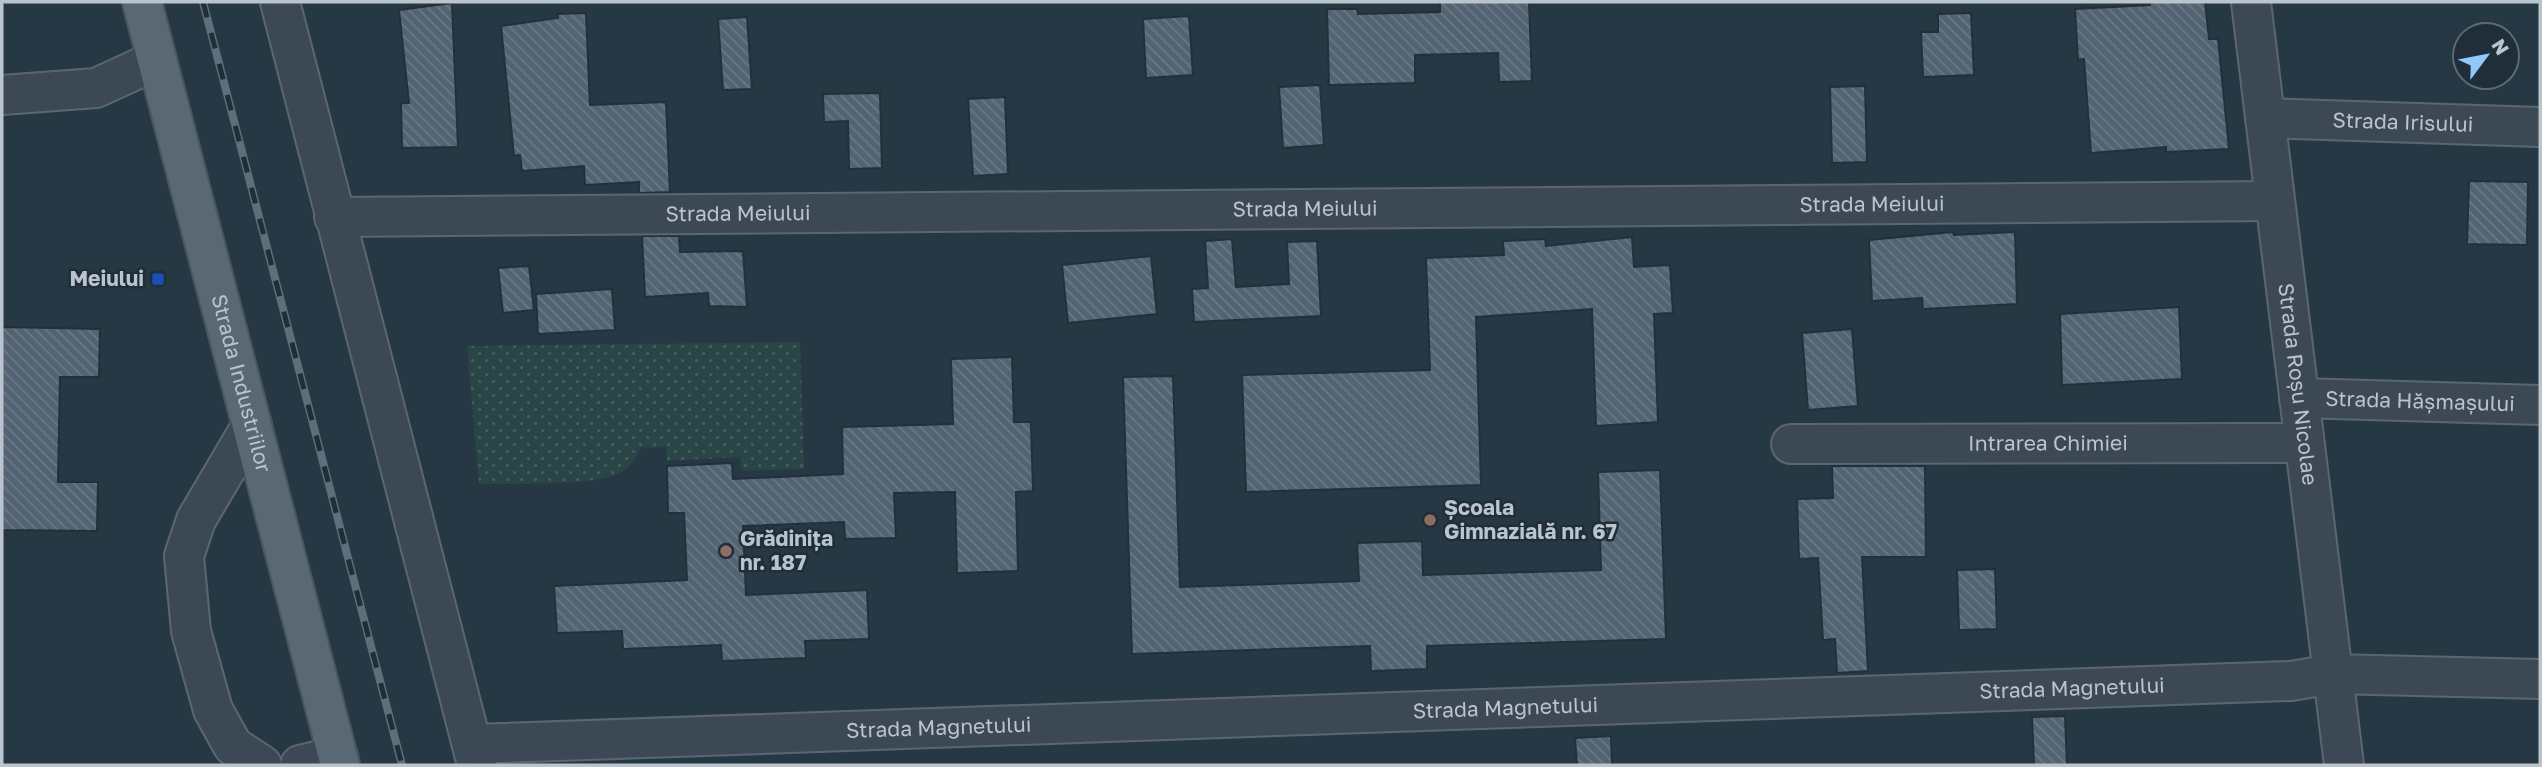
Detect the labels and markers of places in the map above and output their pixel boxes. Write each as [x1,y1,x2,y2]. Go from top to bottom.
place label: Meiului [69,265,144,291]
marker: Meiului [150,271,166,287]
place label: Școala Gimnazială nr. 67 [1444,494,1617,544]
marker: Școala Gimnazială nr. 67 [1422,512,1438,528]
place label: Grădinița nr. 187 [740,525,833,575]
marker: Grădinița nr. 187 [718,543,734,559]

